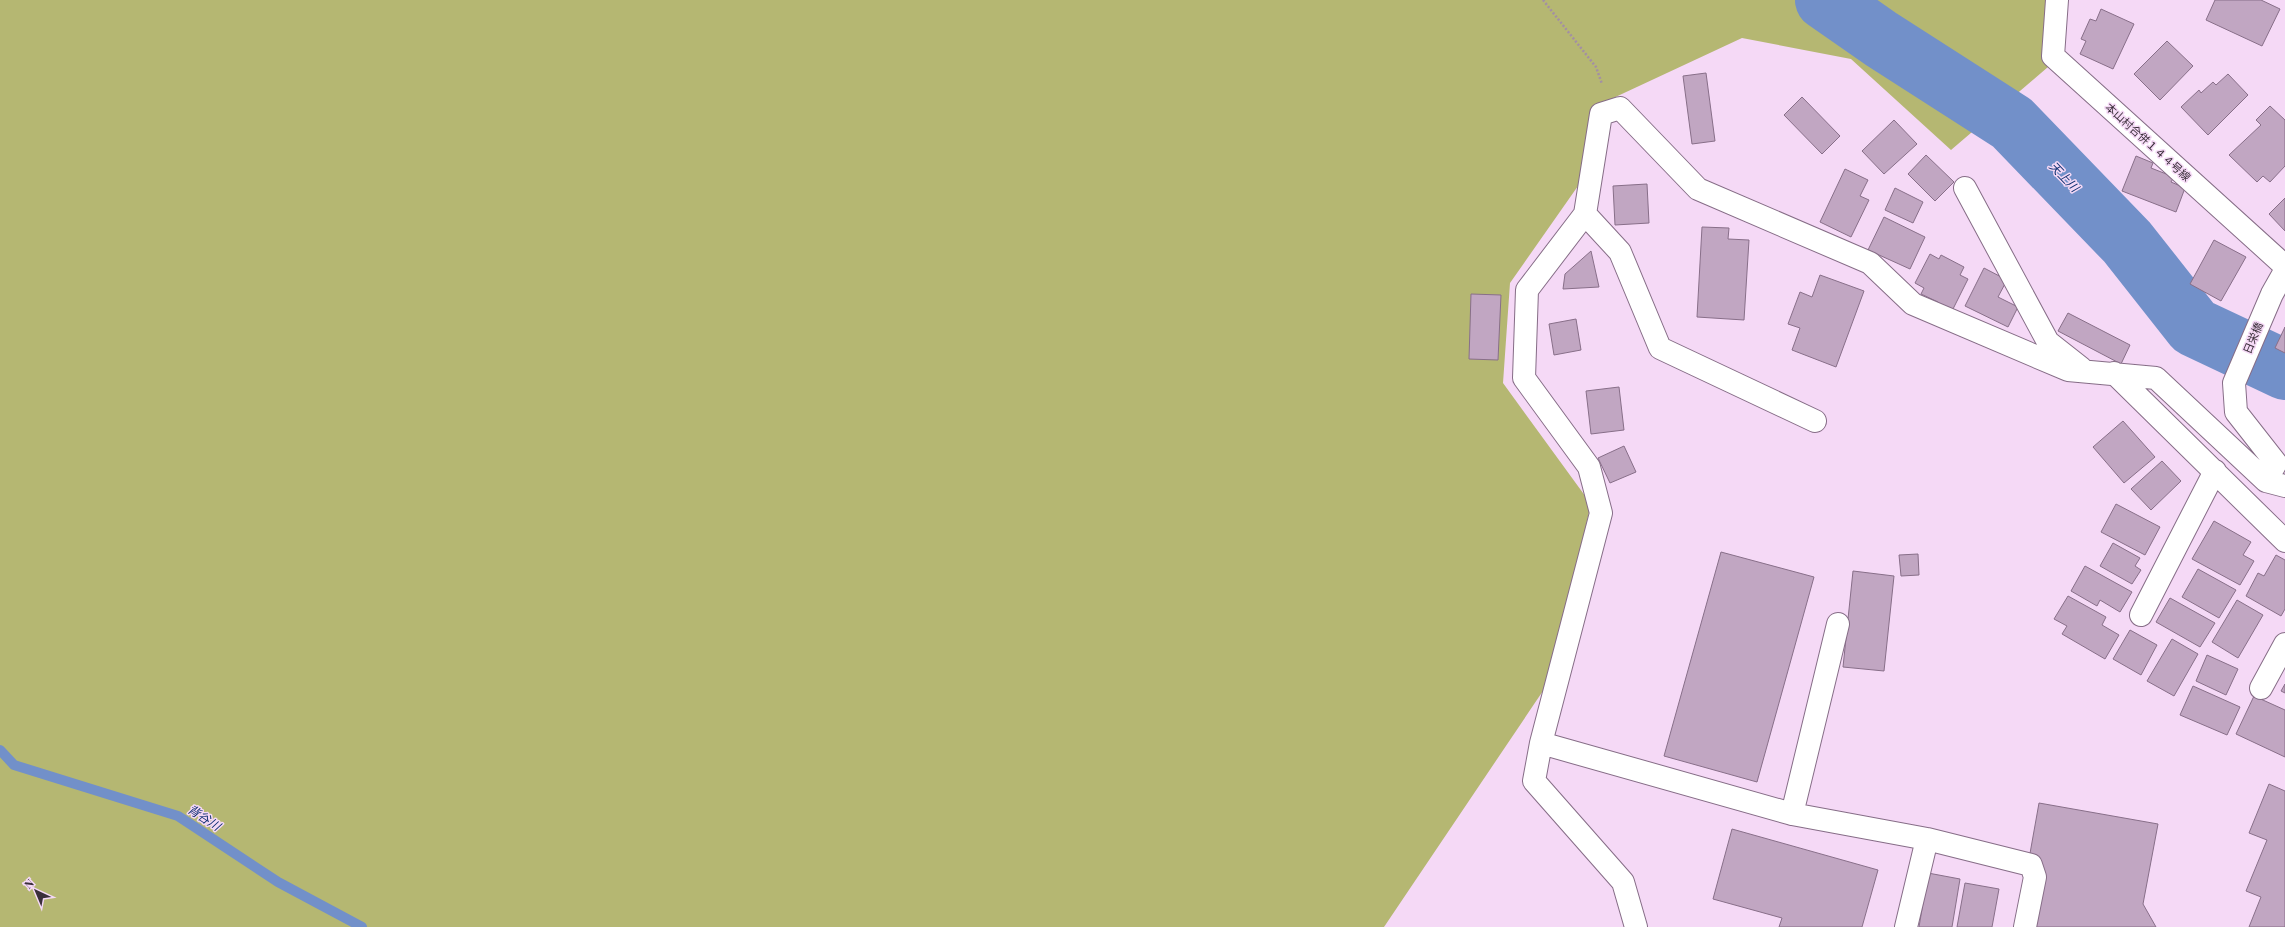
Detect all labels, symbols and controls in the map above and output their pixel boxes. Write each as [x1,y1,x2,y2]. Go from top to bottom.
street label: 本山村合併１４４号線 [2102,99,2194,184]
water label: 天上川 [2046,158,2084,196]
street label: 日栄橋 [2239,320,2266,356]
water label: 背谷川 [185,801,226,835]
north arrow [16,871,56,911]
text: N [21,875,37,892]

